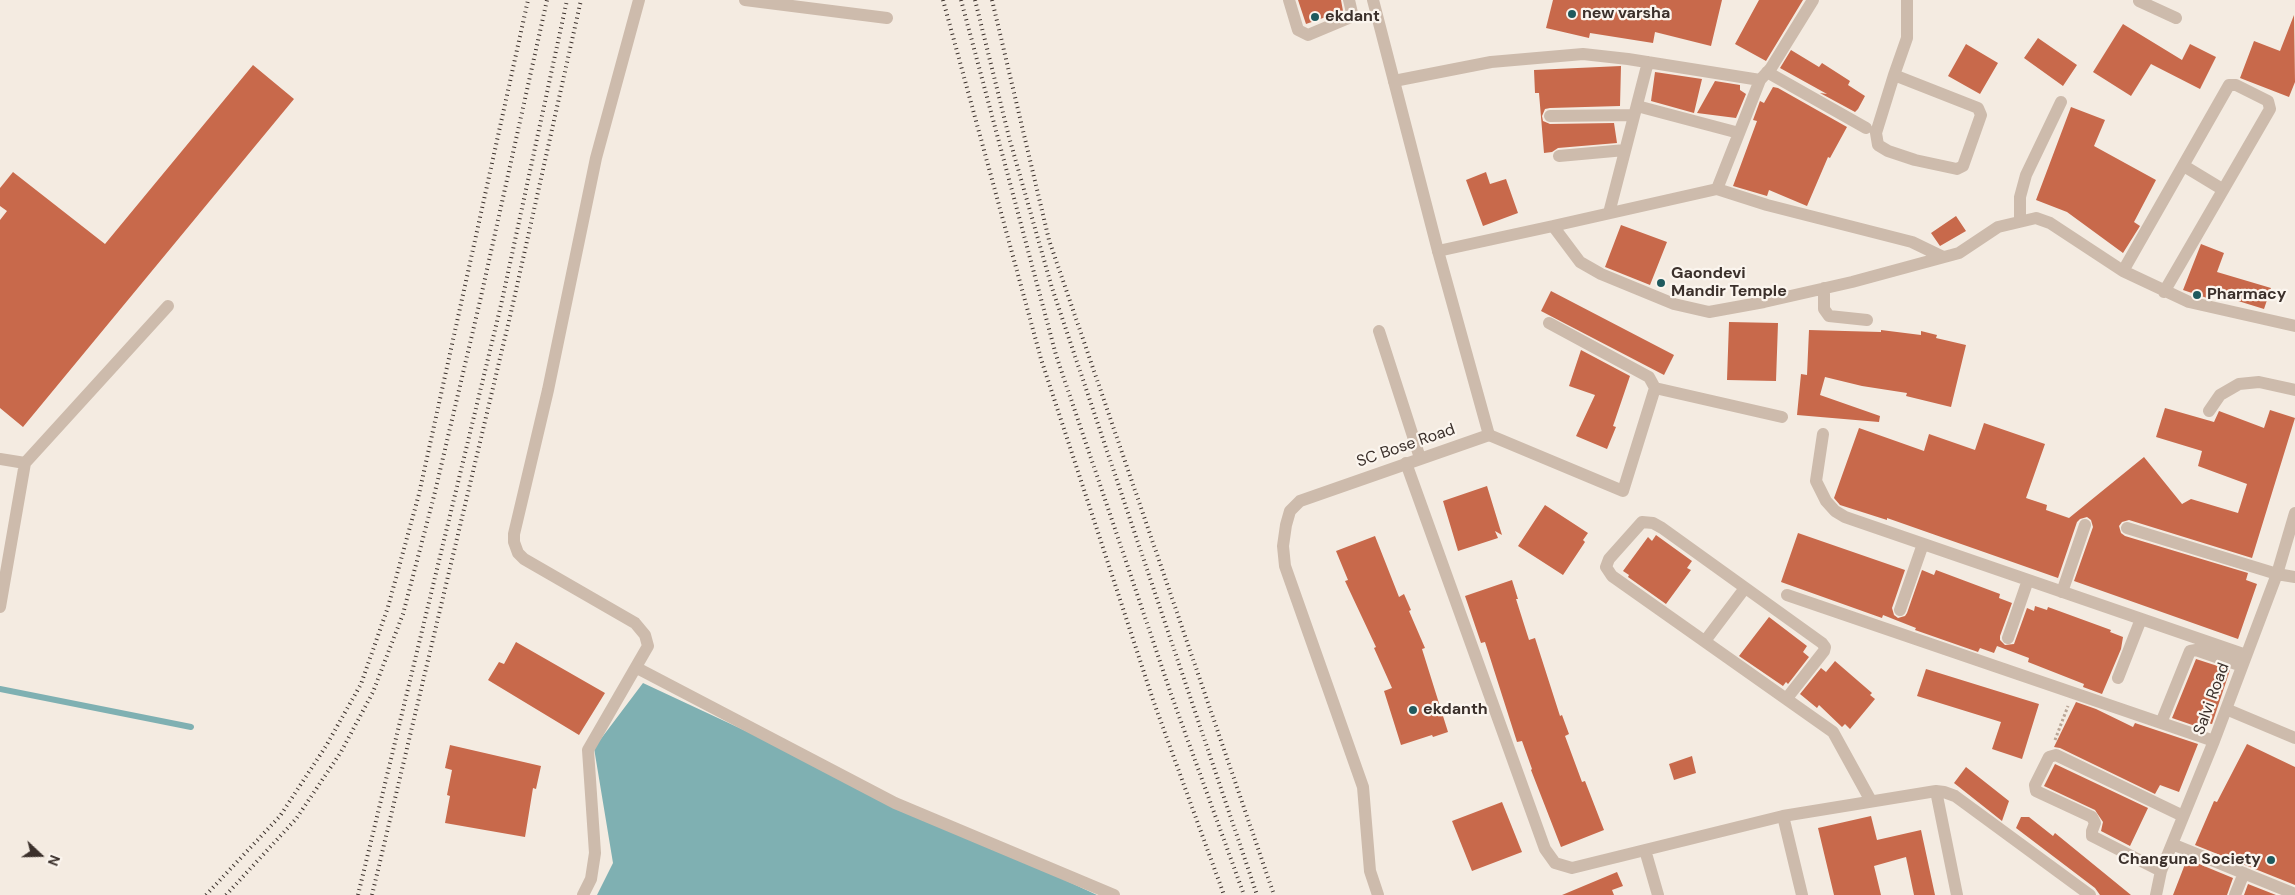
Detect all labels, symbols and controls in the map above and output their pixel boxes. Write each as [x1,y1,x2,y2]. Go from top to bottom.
place label: new varsha [1582,4,1670,24]
place label: ekdant [1325,7,1380,27]
marker: new varsha [1566,8,1578,20]
marker: ekdant [1309,11,1321,23]
place label: Gaondevi Mandir Temple [1671,264,1787,302]
marker: Gaondevi Mandir Temple [1655,277,1667,289]
place label: Pharmacy [2207,285,2286,305]
marker: Pharmacy [2191,289,2203,301]
street label: SC Bose Road [1354,420,1458,472]
street label: Salvi Road [2190,660,2234,738]
place label: ekdanth [1423,700,1488,720]
marker: ekdanth [1407,704,1419,716]
north arrow [15,830,65,880]
place label: Changuna Society [2118,850,2261,870]
text: N [44,852,64,868]
marker: Changuna Society [2265,854,2277,866]

